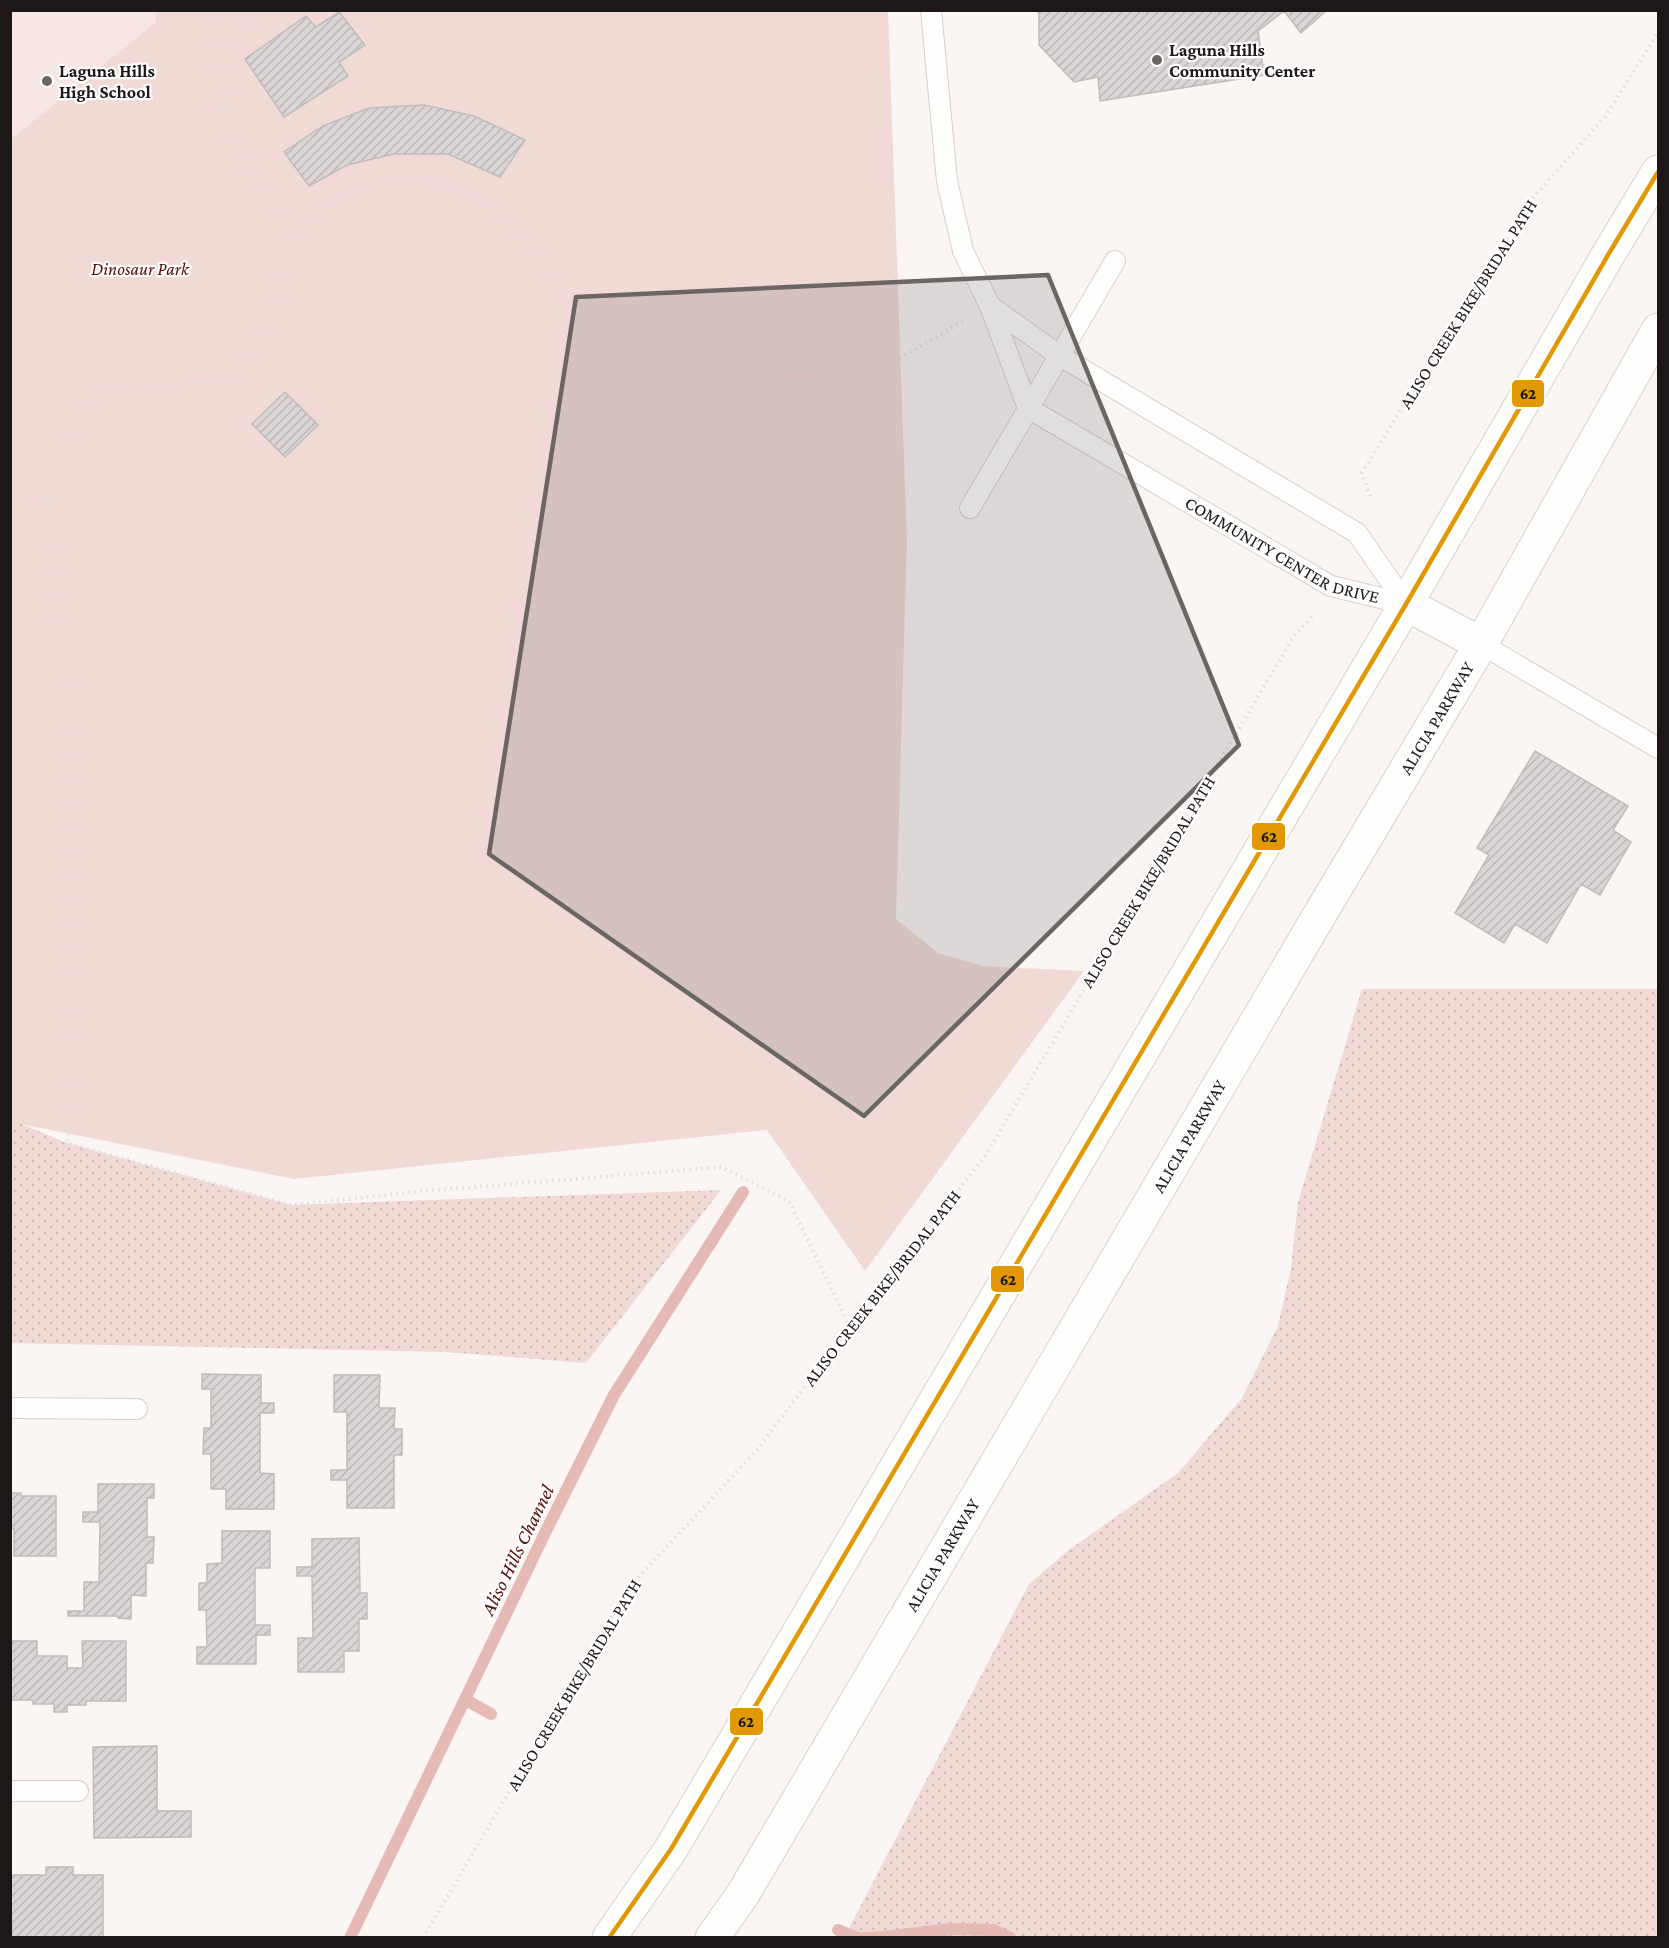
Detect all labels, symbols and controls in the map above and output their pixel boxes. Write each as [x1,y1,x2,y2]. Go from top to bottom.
place label: Laguna Hills Community Center [1169,40,1315,81]
marker: Laguna Hills Community Center [1150,53,1164,67]
place label: Laguna Hills High School [59,61,155,102]
marker: Laguna Hills High School [40,74,54,88]
street label: ALISO CREEK BIKE/BRIDAL PATH [1395,196,1541,412]
park label: Dinosaur Park [91,259,190,279]
line badge: 62 [1511,379,1545,408]
text: 62 [1520,385,1536,402]
street label: COMMUNITY CENTER DRIVE [1181,493,1382,607]
street label: ALICIA PARKWAY [1396,658,1478,778]
street label: ALISO CREEK BIKE/BRIDAL PATH [1077,773,1219,991]
line badge: 62 [1251,822,1286,851]
text: 62 [1261,828,1277,845]
street label: ALICIA PARKWAY [1148,1076,1230,1196]
street label: ALISO CREEK BIKE/BRIDAL PATH [799,1186,965,1390]
line badge: 62 [990,1265,1025,1293]
text: 62 [1000,1271,1016,1288]
water label: Aliso Hills Channel [476,1480,558,1619]
street label: ALICIA PARKWAY [902,1495,984,1615]
street label: ALISO CREEK BIKE/BRIDAL PATH [503,1576,645,1794]
line badge: 62 [729,1707,764,1736]
text: 62 [738,1713,754,1730]

